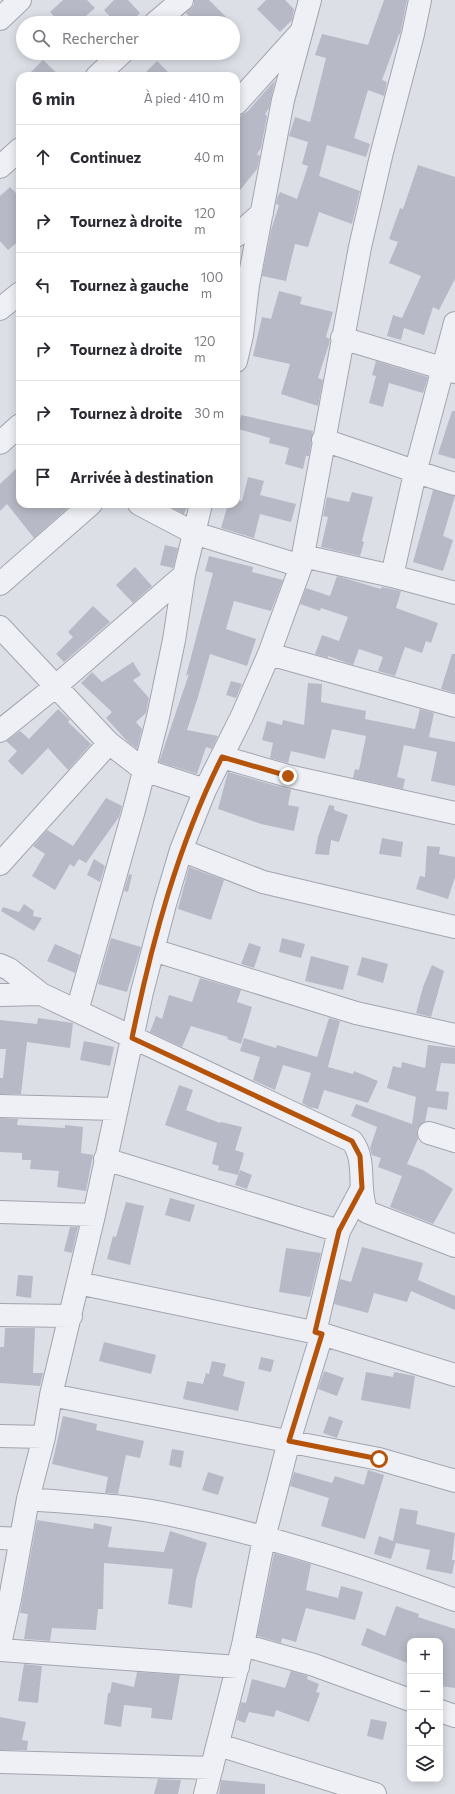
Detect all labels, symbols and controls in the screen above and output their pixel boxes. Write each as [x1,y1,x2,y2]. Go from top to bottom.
search box [16,16,240,60]
icon: search [30,27,52,49]
text: Rechercher [62,29,139,47]
text: 6 min [32,88,75,109]
text: À pied · 410 m [144,90,224,106]
icon: ahead [32,146,54,168]
text: Continuez [70,148,141,166]
text: 40 m [194,149,224,165]
text: 120 m [194,205,215,237]
icon: right [32,210,54,232]
text: Tournez à droite [70,212,182,230]
text: 100 m [201,269,223,301]
icon: left [32,274,54,296]
text: Tournez à gauche [70,276,189,294]
text: 120 m [194,333,215,365]
icon: right [32,338,54,360]
text: Tournez à droite [70,340,182,358]
icon: right [32,402,54,424]
text: Tournez à droite [70,404,182,422]
text: 30 m [194,405,224,421]
icon: arrive [32,466,54,488]
text: Arrivée à destination [70,468,213,486]
route end [279,767,297,785]
route start [370,1450,388,1468]
map controls [407,1638,443,1782]
button: + [407,1638,443,1674]
button: − [407,1674,443,1710]
button: locate [407,1710,443,1746]
button: layers [407,1746,443,1782]

